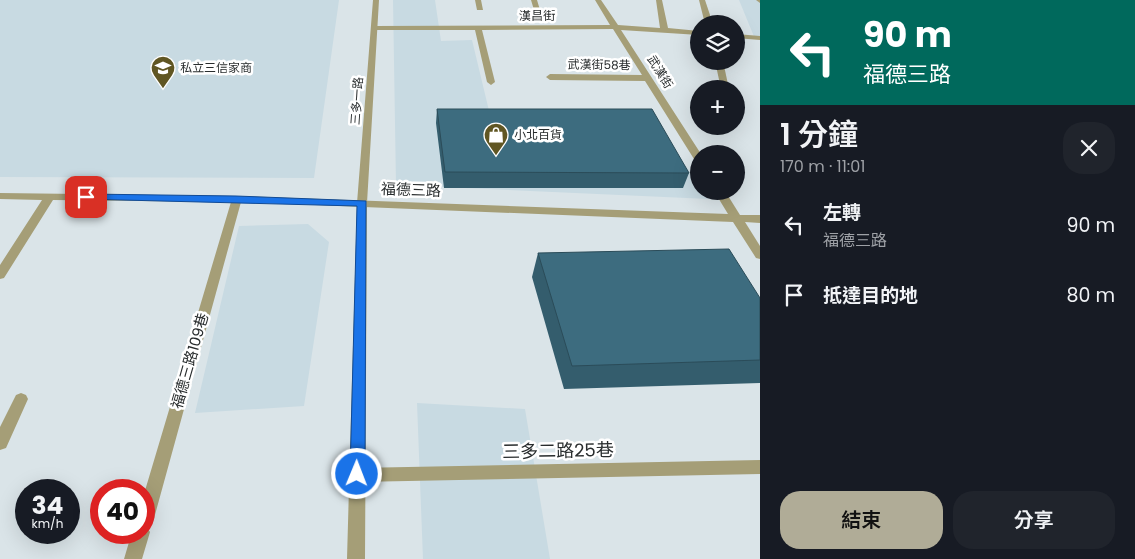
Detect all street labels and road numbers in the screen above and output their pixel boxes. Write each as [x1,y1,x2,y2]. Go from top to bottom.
street label: 漢昌街 [519,7,555,24]
street label: 武漢街 [644,52,677,92]
street label: 武漢街58巷 [567,55,631,74]
street label: 三多一路 [346,76,367,126]
street label: 福德三路 [381,178,441,201]
street label: 福德三路109巷 [166,311,213,411]
street label: 三多二路25巷 [502,437,614,464]

